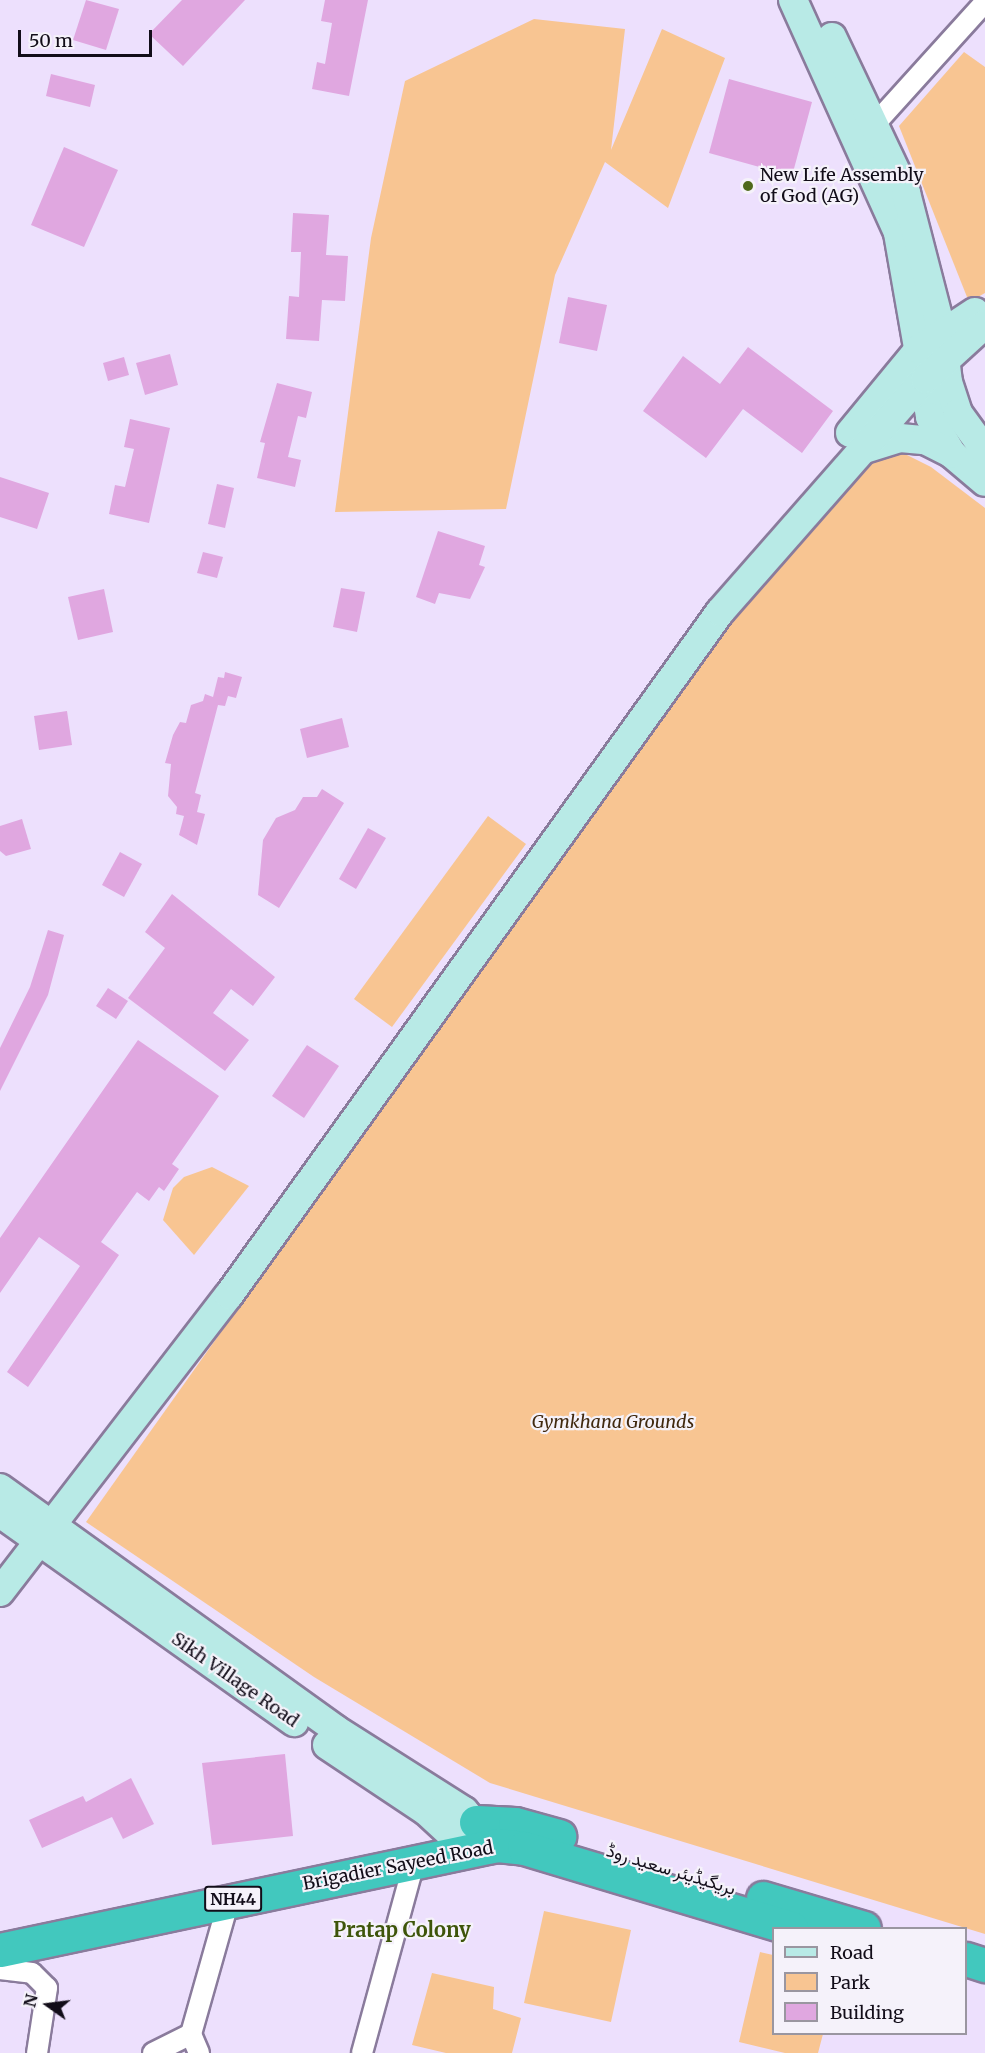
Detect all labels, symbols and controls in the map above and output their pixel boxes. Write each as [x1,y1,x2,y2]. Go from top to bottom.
scale bar [21,18,154,56]
text: 50 m [29,29,73,52]
place label: New Life Assembly of God (AG) [760,165,924,207]
marker: New Life Assembly of God (AG) [741,179,755,193]
park label: Gymkhana Grounds [532,1411,694,1433]
street label: Sikh Village Road [167,1628,303,1732]
street label: Brigadier Sayeed Road [301,1837,495,1895]
street label: بریگیڈیئر سعید روڈ [604,1840,738,1900]
road number: NH44 [203,1886,263,1912]
district label: Pratap Colony [333,1917,471,1941]
legend [772,1927,967,2035]
text: Road [830,1941,874,1964]
text: Park [830,1971,870,1994]
north arrow [18,1975,78,2035]
text: N [19,1992,42,2009]
text: Building [830,2001,904,2024]

